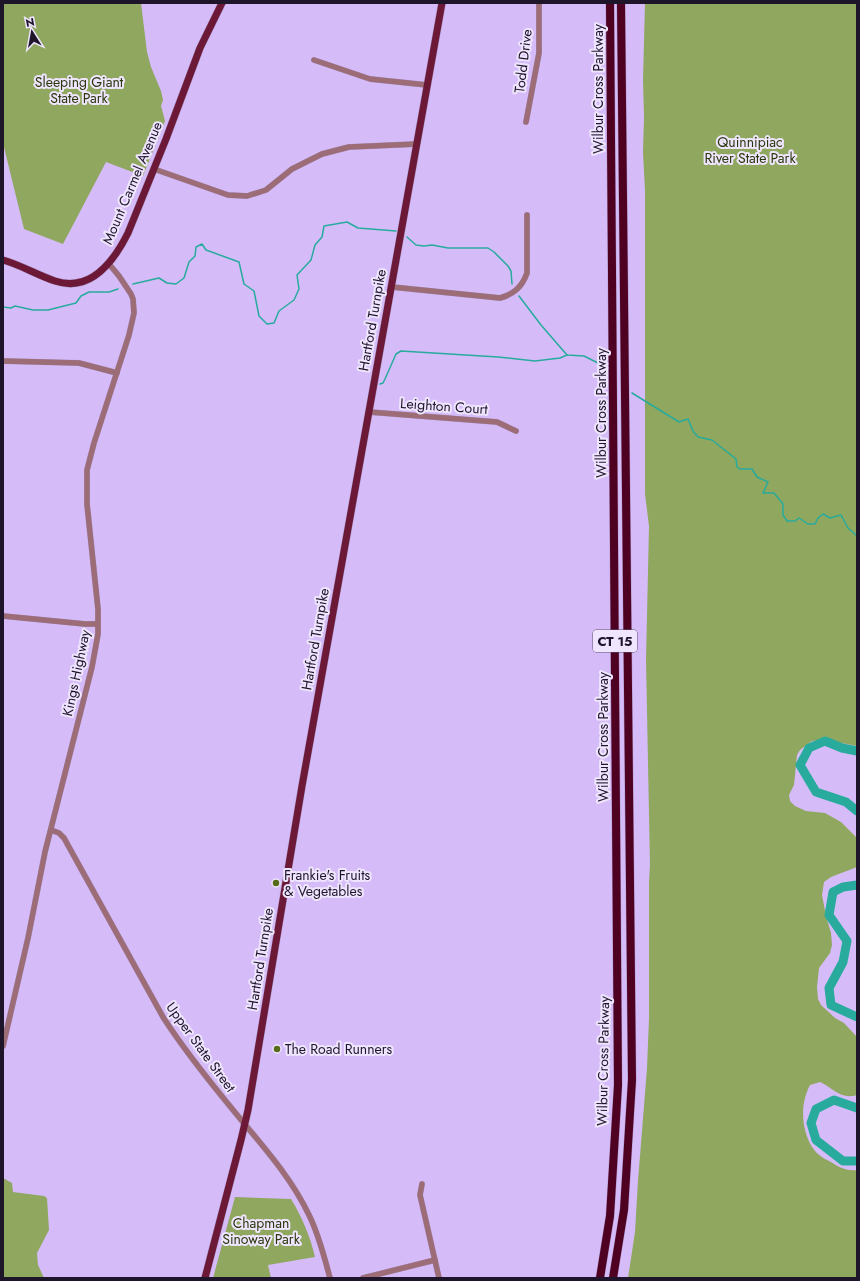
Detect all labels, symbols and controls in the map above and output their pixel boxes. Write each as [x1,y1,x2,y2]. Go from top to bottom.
north arrow [12,12,52,52]
text: N [24,13,36,31]
street label: Wilbur Cross Parkway [588,23,608,154]
street label: Todd Drive [509,28,537,94]
park label: Sleeping Giant State Park [35,72,124,108]
street label: Mount Carmel Avenue [97,119,167,247]
park label: Quinnipiac River State Park [704,132,796,168]
street label: Hartford Turnpike [353,267,391,373]
street label: Wilbur Cross Parkway [591,347,611,478]
street label: Leighton Court [400,393,489,419]
street label: Hartford Turnpike [296,586,334,692]
street label: Kings Highway [57,627,95,718]
road number: CT 15 [593,630,637,652]
street label: Wilbur Cross Parkway [593,671,613,802]
place label: Frankie's Fruits & Vegetables [284,865,370,901]
marker: Frankie's Fruits & Vegetables [271,878,281,888]
street label: Hartford Turnpike [242,906,278,1012]
street label: Wilbur Cross Parkway [592,995,614,1126]
street label: Upper State Street [161,998,241,1097]
place label: The Road Runners [285,1039,393,1059]
marker: The Road Runners [272,1044,282,1054]
park label: Chapman Sinoway Park [222,1213,301,1249]

